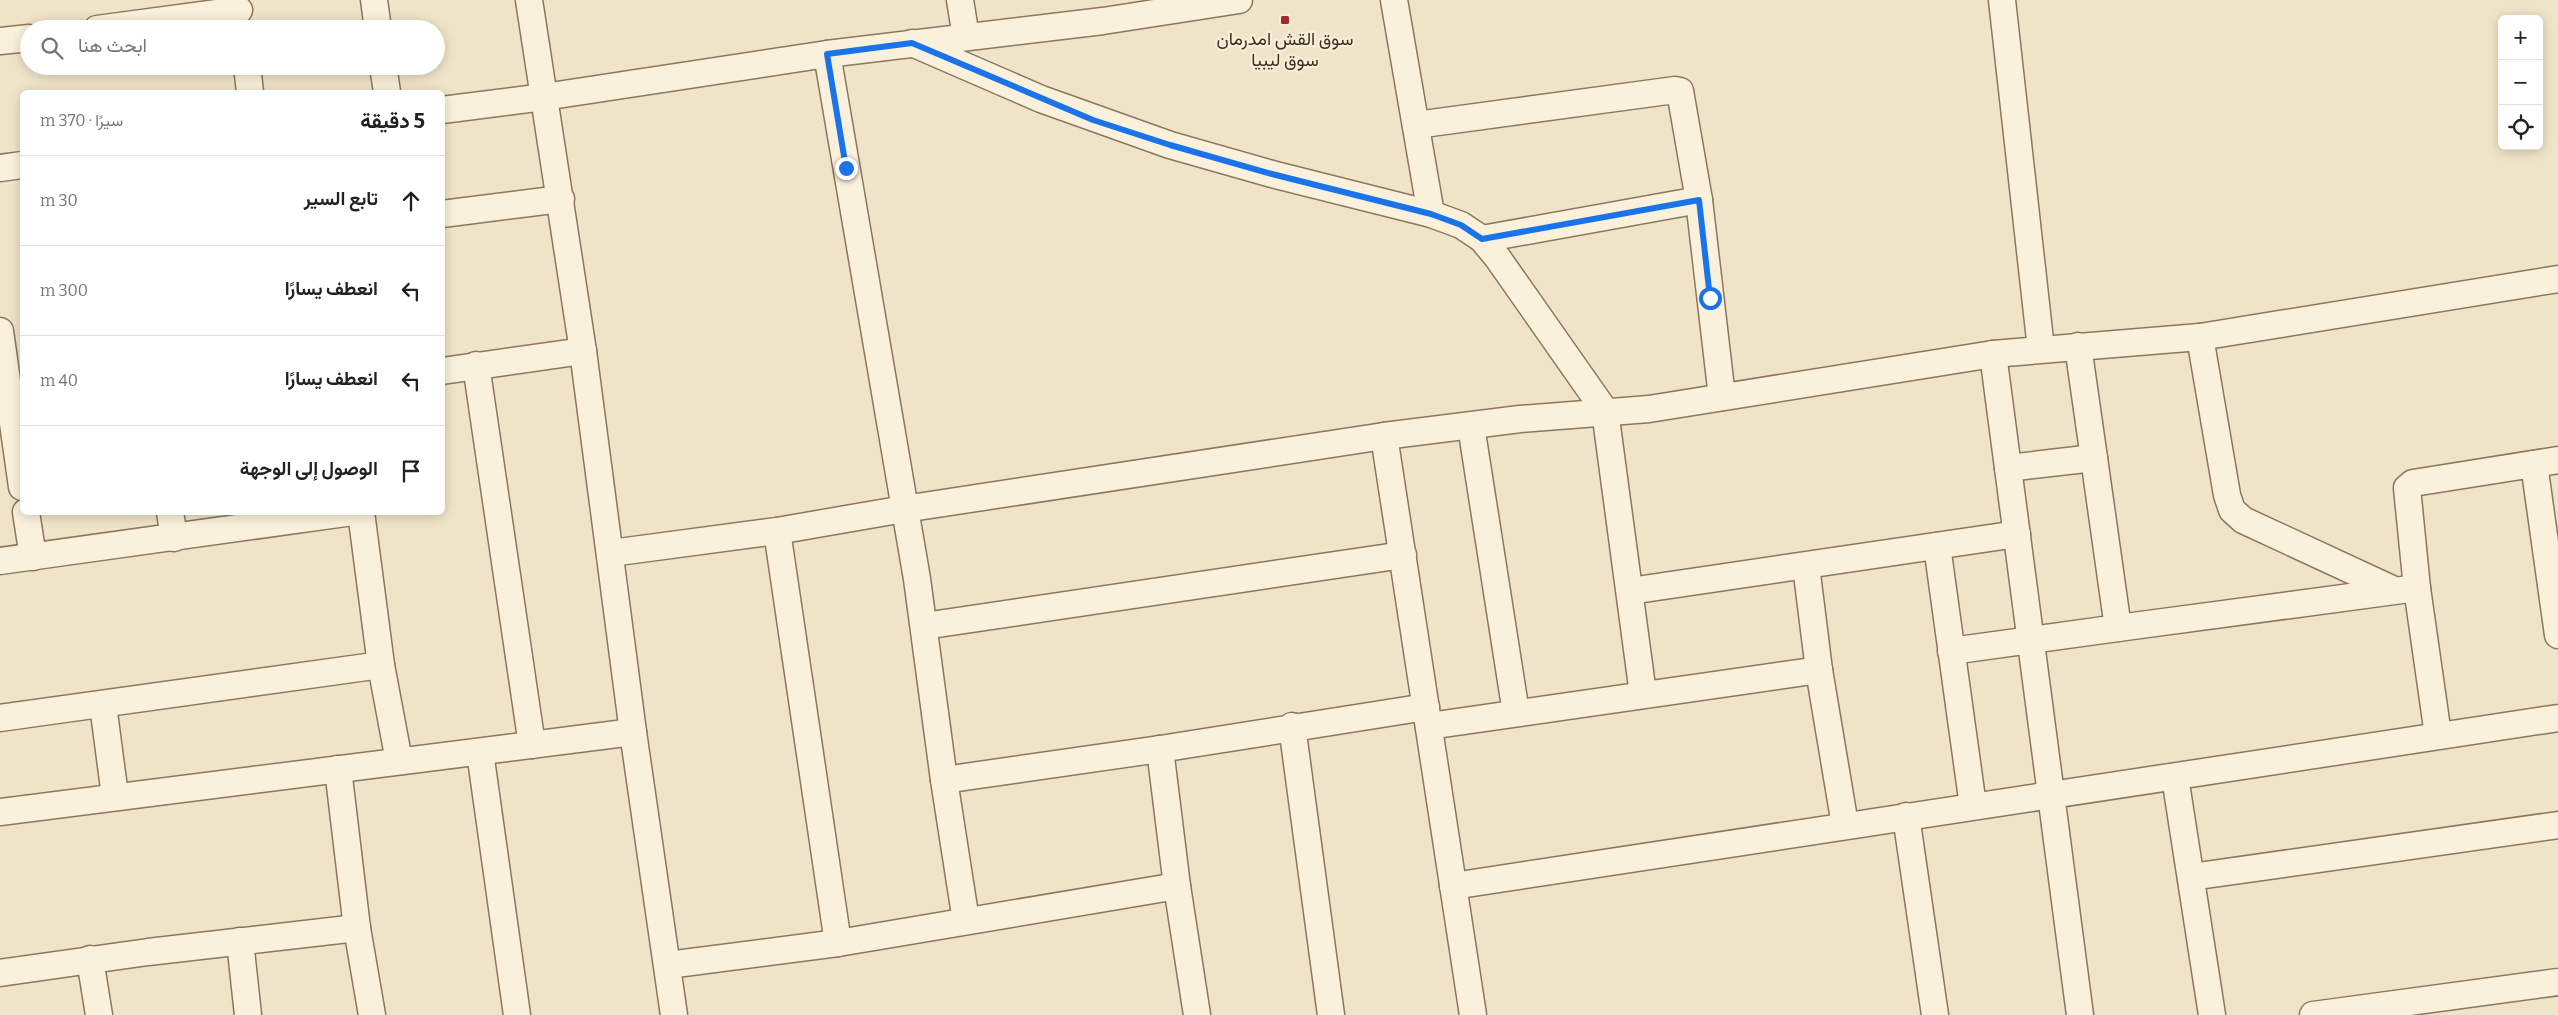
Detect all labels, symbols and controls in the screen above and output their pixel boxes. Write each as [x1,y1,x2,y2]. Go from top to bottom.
marker: سوق القش امدرمان سوق ليبيا [1279,14,1291,26]
map controls [2498,15,2543,150]
button: + [2498,15,2543,60]
search box [20,20,445,75]
place label: سوق القش امدرمان سوق ليبيا [1216,28,1354,71]
icon: search [38,34,66,62]
text: ابحث هنا [78,34,147,57]
button: − [2498,60,2543,105]
button: locate [2498,105,2543,150]
text: 5 دقيقة [360,108,425,134]
text: سيرًا · 370 m [40,111,123,130]
route end [835,157,858,180]
text: تابع السير [304,187,378,210]
icon: ahead [397,187,425,215]
text: 30 m [40,191,78,210]
text: انعطف يسارًا [285,277,378,300]
icon: left [397,277,425,305]
text: 300 m [40,281,88,300]
route start [1699,287,1722,310]
text: انعطف يسارًا [285,367,378,390]
icon: left [397,367,425,395]
text: 40 m [40,371,78,390]
text: الوصول إلى الوجهة [240,457,378,480]
icon: arrive [397,457,425,485]

